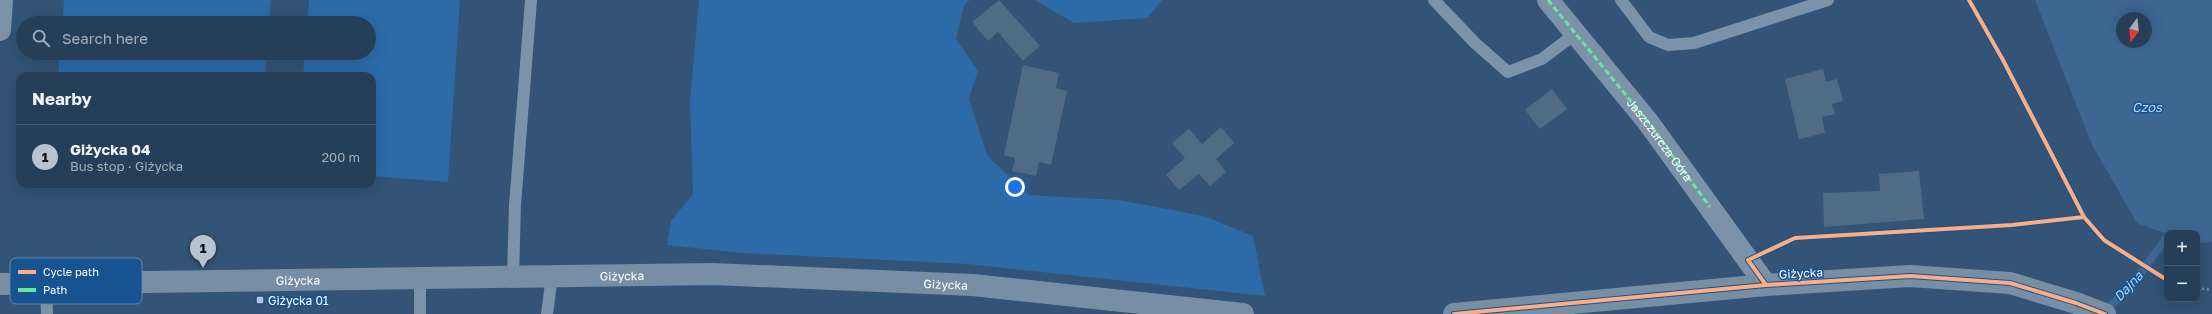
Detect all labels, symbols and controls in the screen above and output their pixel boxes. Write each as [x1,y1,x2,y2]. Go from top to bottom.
north arrow [2116,12,2152,48]
search box [16,16,376,60]
icon: search [30,27,52,49]
text: Search here [62,29,148,47]
text: Nearby [32,88,92,109]
street label: Jaszczurcza Góra [1624,95,1696,184]
water label: Czos [2132,99,2163,115]
text: Giżycka 04 [70,140,150,158]
text: 1 [42,149,48,165]
text: 200 m [322,149,360,165]
text: Bus stop · Giżycka [70,158,183,174]
your location [1005,177,1025,197]
map controls [2164,230,2200,302]
button: + [2164,230,2200,266]
pin: 1 [190,235,216,268]
legend [10,258,142,304]
street label: Giżycka [1778,264,1824,282]
text: Cycle path [43,265,99,278]
button: − [2164,266,2200,302]
street label: Giżycka [600,267,644,283]
water label: Dajna [2110,267,2146,304]
street label: Giżycka [276,272,320,288]
street label: Giżycka [923,275,968,292]
text: Path [43,283,67,296]
place label: Giżycka 01 [268,293,329,308]
marker: Giżycka 01 [255,295,265,305]

